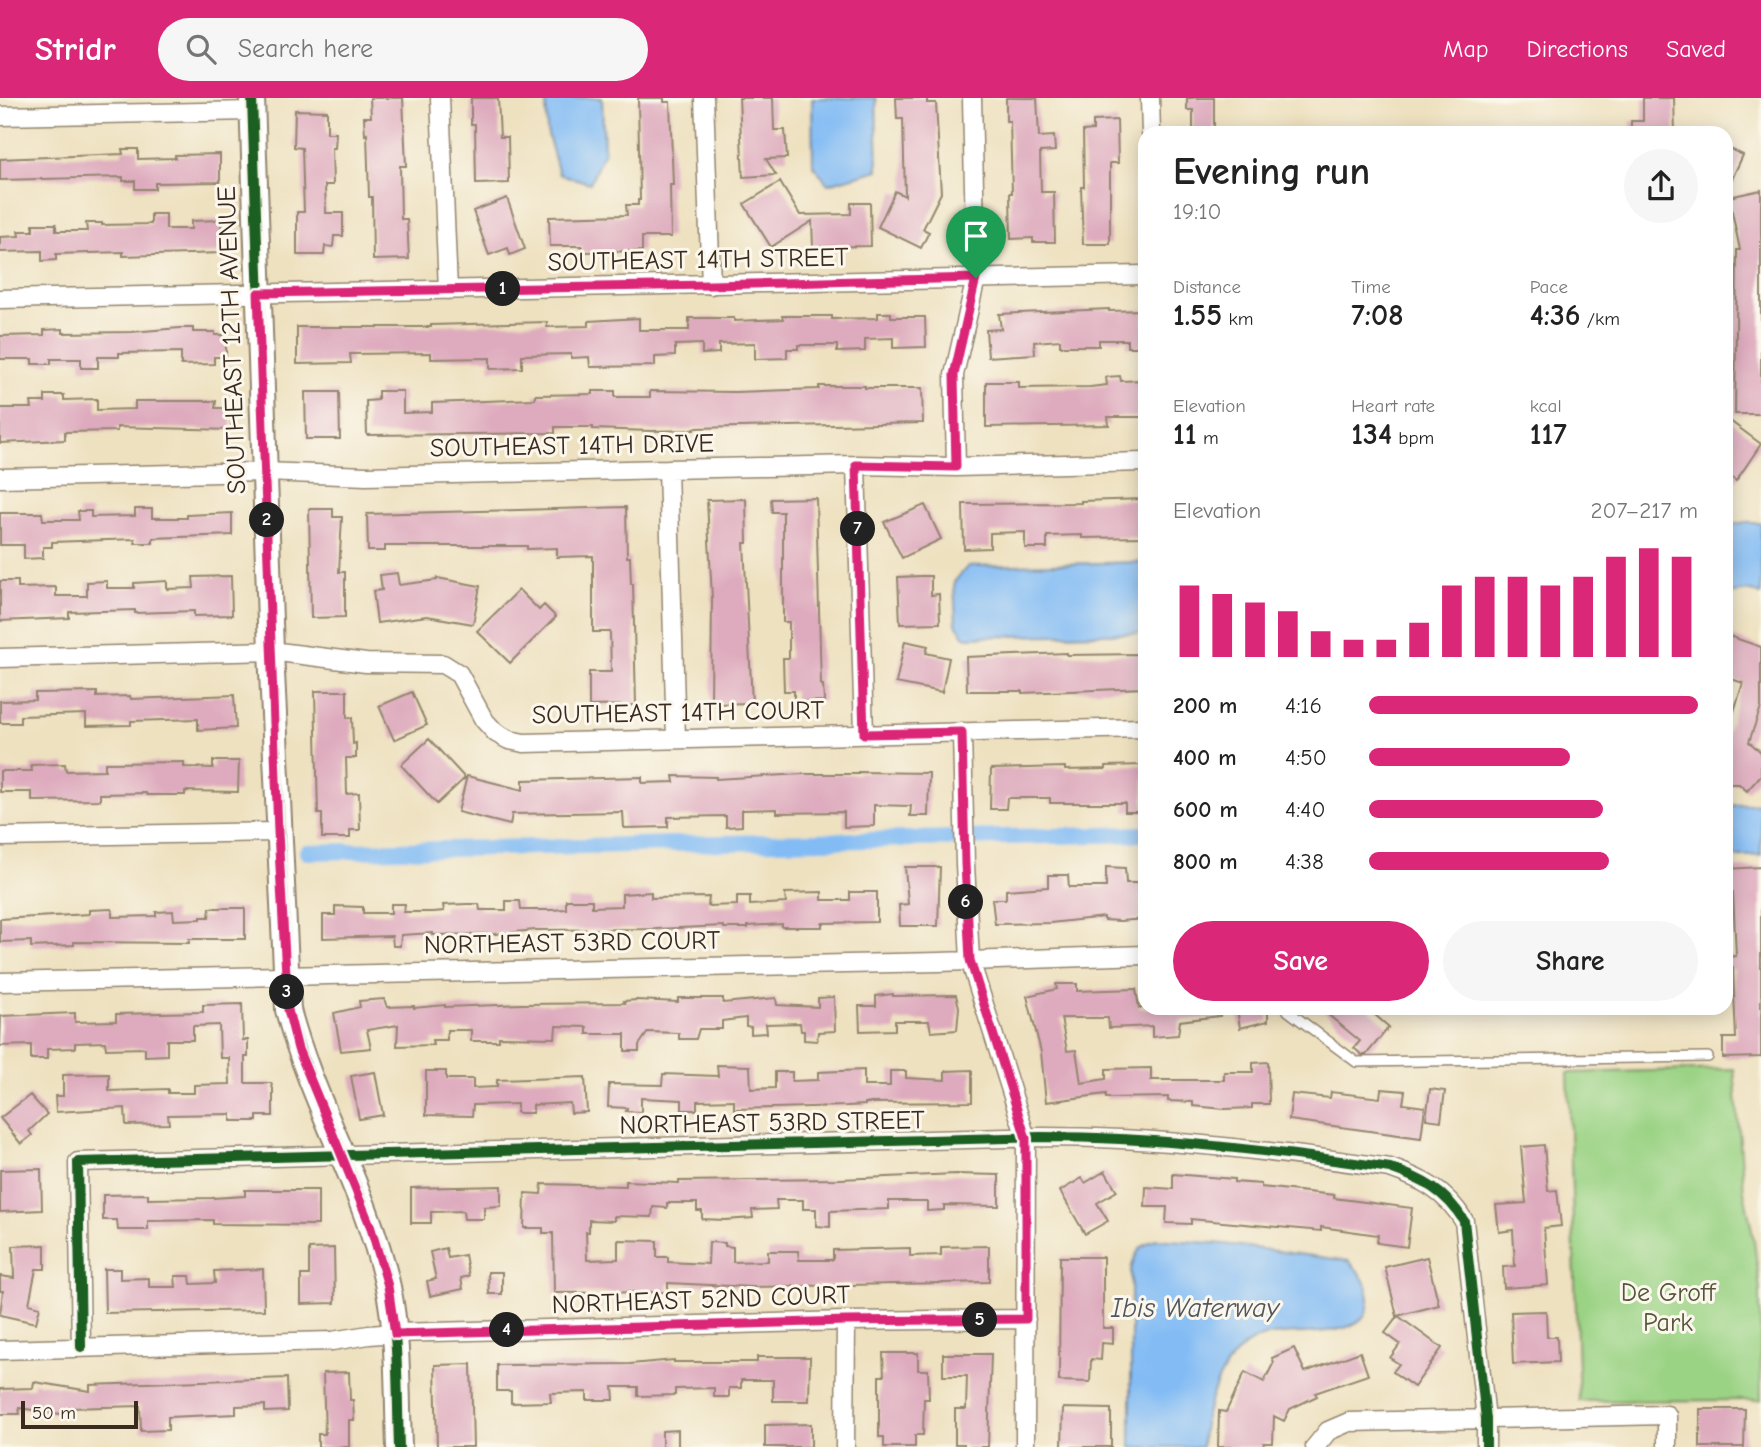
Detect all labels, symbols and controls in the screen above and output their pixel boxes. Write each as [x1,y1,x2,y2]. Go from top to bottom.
search box [158,18,648,81]
text: Stridr [35,30,116,68]
icon: search [182,30,220,68]
text: Search here [238,34,373,64]
text: Map [1443,35,1489,63]
text: Directions [1527,35,1628,63]
text: Saved [1666,35,1726,63]
button: share [1624,149,1698,223]
text: Evening run [1173,150,1370,194]
street label: SOUTHEAST 12TH AVENUE [212,185,252,494]
text: 19:10 [1173,198,1222,225]
pin [946,206,1006,278]
icon: arrive [957,217,995,255]
street label: SOUTHEAST 14TH STREET [547,242,849,278]
pin: 1 [486,272,520,306]
text: Distance [1173,276,1241,298]
text: Time [1351,276,1391,298]
text: Pace [1530,276,1568,298]
text: 1 [499,277,506,299]
text: 1.55 [1173,298,1222,333]
text: 7:08 [1351,298,1404,333]
text: 4:36 [1530,298,1580,333]
text: km [1222,308,1253,330]
text: /km [1580,308,1620,330]
text: Elevation [1173,395,1246,417]
text: Heart rate [1351,395,1435,417]
text: kcal [1530,395,1562,417]
text: 11 [1173,417,1197,452]
text: 134 [1351,417,1392,452]
text: 117 [1530,417,1567,452]
text: m [1197,427,1219,449]
text: bpm [1392,427,1434,449]
street label: SOUTHEAST 14TH DRIVE [430,429,714,463]
text: Elevation [1173,497,1261,524]
text: 207–217 m [1590,497,1698,524]
pin: 2 [250,502,284,538]
text: 2 [262,508,271,530]
pin: 7 [840,512,876,546]
text: 7 [853,517,862,539]
text: 200 m [1173,692,1237,719]
text: 4:16 [1285,692,1322,719]
street label: SOUTHEAST 14TH COURT [532,695,825,731]
text: 400 m [1173,744,1237,771]
text: 4:50 [1285,744,1327,771]
text: 600 m [1173,796,1238,823]
text: 4:40 [1285,796,1325,823]
text: 800 m [1173,848,1238,875]
text: 4:38 [1285,848,1324,875]
pin: 6 [948,884,984,920]
text: 6 [961,890,970,912]
button: Save [1173,921,1429,1001]
button: Share [1443,921,1698,1001]
street label: NORTHEAST 53RD COURT [423,925,721,961]
pin: 3 [270,974,304,1010]
text: 3 [282,980,291,1002]
street label: NORTHEAST 53RD STREET [619,1105,925,1141]
park label: De Groff Park [1621,1278,1717,1338]
street label: NORTHEAST 52ND COURT [551,1280,851,1320]
water label: Ibis Waterway [1110,1292,1280,1324]
pin: 5 [962,1302,998,1338]
text: 5 [974,1308,985,1330]
pin: 4 [490,1312,524,1348]
text: 4 [502,1318,511,1340]
scale bar [21,1398,138,1430]
text: 50 m [32,1402,76,1424]

